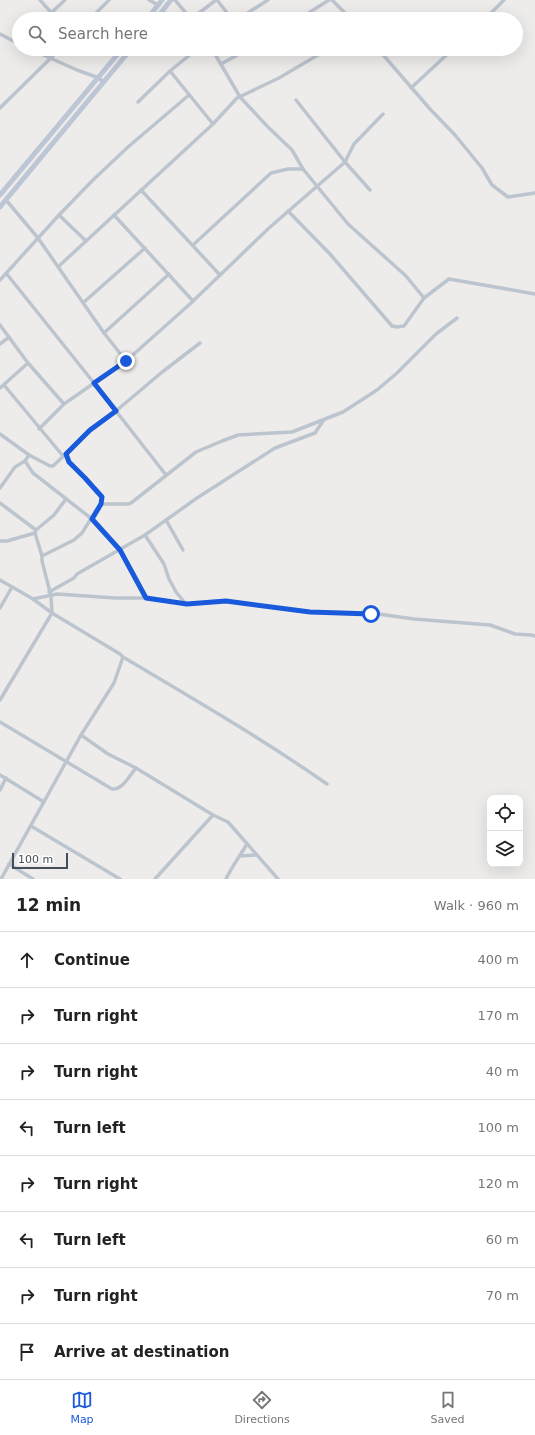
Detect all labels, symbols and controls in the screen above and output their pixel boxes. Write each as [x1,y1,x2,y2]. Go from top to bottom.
search box [12,12,523,56]
icon: search [26,23,48,45]
text: Search here [58,25,148,43]
route end [117,352,135,370]
route start [362,605,380,623]
map controls [487,795,523,867]
button: locate [487,795,523,831]
button: layers [487,831,523,867]
scale bar [12,851,68,870]
text: 100 m [18,853,53,866]
text: 12 min [16,895,81,915]
text: Walk · 960 m [434,898,519,913]
icon: ahead [16,949,38,971]
text: Continue [54,951,130,969]
text: 400 m [477,952,519,967]
icon: right [16,1005,38,1027]
text: Turn right [54,1007,138,1025]
text: 170 m [477,1008,519,1023]
icon: right [16,1061,38,1083]
text: Turn right [54,1063,138,1081]
text: 40 m [486,1064,519,1079]
icon: left [16,1117,38,1139]
text: Turn left [54,1119,126,1137]
text: 100 m [477,1120,519,1135]
icon: right [16,1173,38,1195]
text: Turn right [54,1175,138,1193]
text: 120 m [477,1176,519,1191]
icon: left [16,1229,38,1251]
text: Turn left [54,1231,126,1249]
text: 60 m [486,1232,519,1247]
icon: right [16,1285,38,1307]
text: Turn right [54,1287,138,1305]
text: 70 m [486,1288,519,1303]
icon: arrive [16,1341,38,1363]
text: Arrive at destination [54,1343,229,1361]
tab: Map [70,1389,94,1426]
tab: Directions [234,1389,290,1426]
tab: Saved [431,1389,465,1426]

